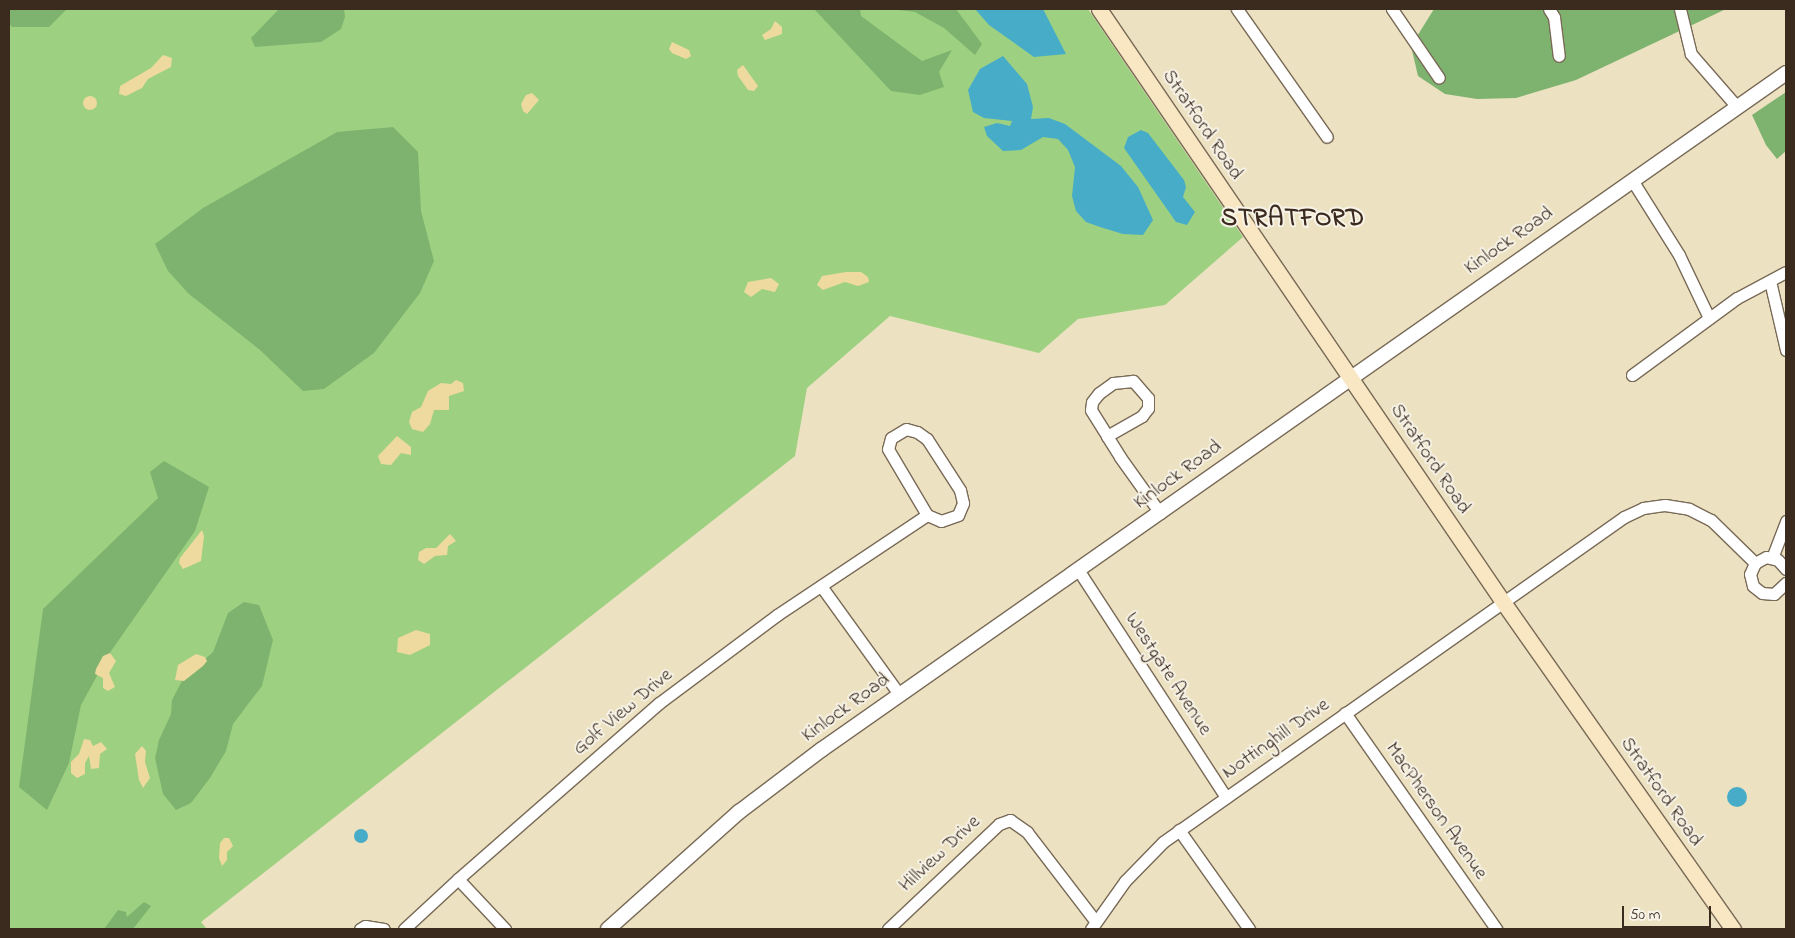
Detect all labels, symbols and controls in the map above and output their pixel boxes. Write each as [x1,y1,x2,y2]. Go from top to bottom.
street label: Stratford Road [1156,65,1248,185]
street label: Kinlock Road [1460,202,1558,280]
district label: STRATFORD [1220,204,1366,234]
street label: Stratford Road [1384,399,1476,519]
street label: Kinlock Road [1129,435,1227,515]
street label: Westgate Avenue [1119,608,1217,740]
street label: Golf View Drive [568,663,678,761]
street label: Kinlock Road [797,668,895,748]
street label: Nottinghill Drive [1218,693,1334,785]
street label: Stratford Road [1615,733,1707,851]
street label: MacPherson Avenue [1380,738,1492,884]
street label: Hillview Drive [894,810,986,898]
scale bar [1625,896,1714,928]
text: 50 m [1630,904,1660,926]

